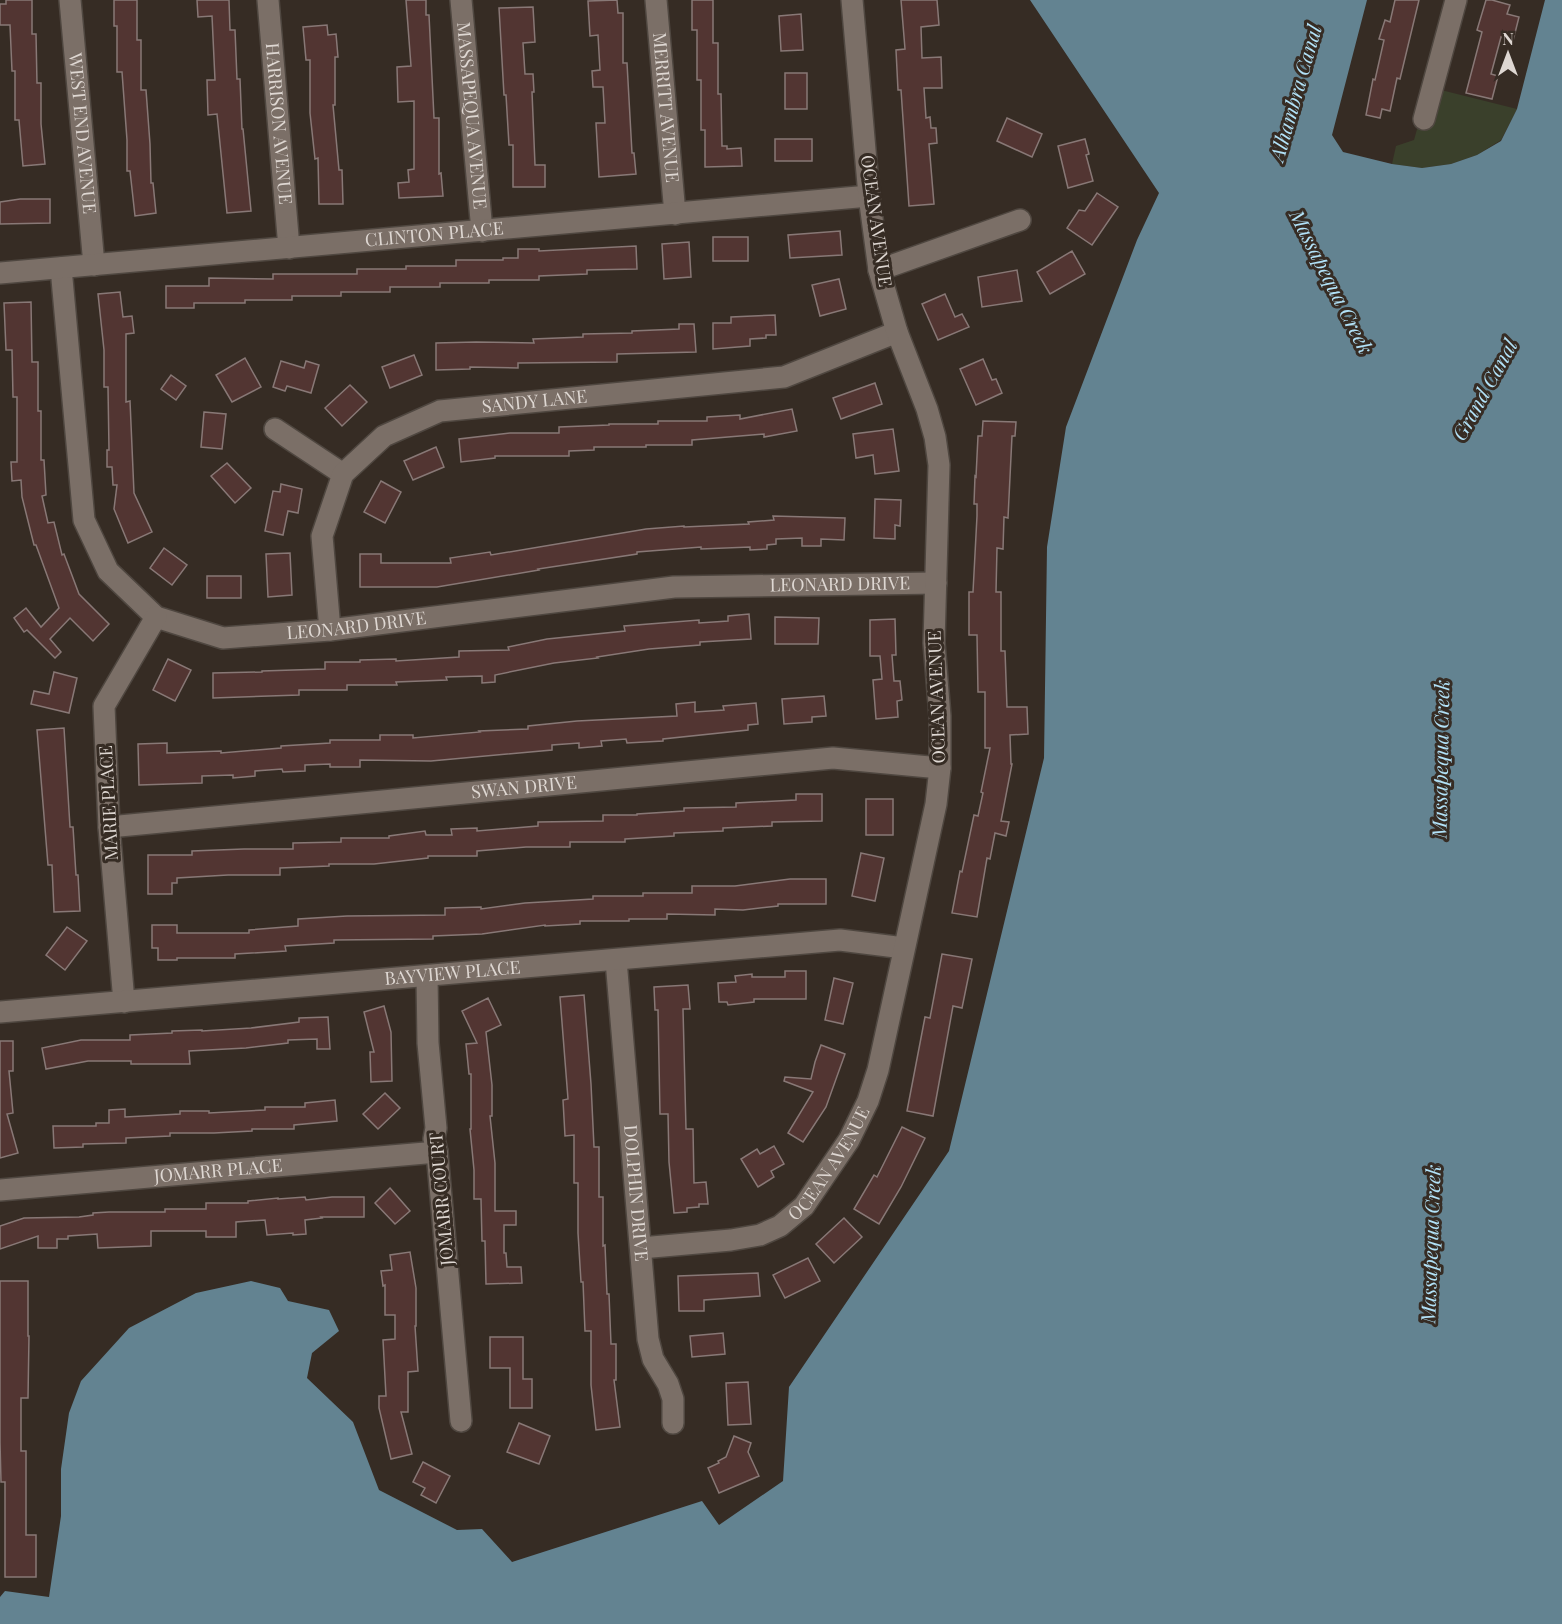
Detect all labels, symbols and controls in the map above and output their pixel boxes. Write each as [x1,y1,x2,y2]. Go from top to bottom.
water label: Alhambra Canal [1262,20,1327,166]
street label: MASSAPEQUA AVENUE [452,21,493,210]
north arrow [1478,24,1538,84]
text: N [1502,28,1514,49]
street label: MERRITT AVENUE [648,31,685,184]
street label: HARRISON AVENUE [261,42,298,205]
street label: WEST END AVENUE [64,51,102,215]
street label: OCEAN AVENUE [856,153,898,288]
water label: Massapequa Creek [1284,204,1380,358]
street label: CLINTON PLACE [364,215,505,252]
water label: Grand Canal [1445,333,1523,445]
street label: SANDY LANE [481,384,588,418]
street label: LEONARD DRIVE [769,570,910,597]
street label: LEONARD DRIVE [286,605,427,644]
street label: OCEAN AVENUE [922,630,950,764]
water label: Massapequa Creek [1425,679,1454,839]
street label: MARIE PLACE [93,745,123,861]
street label: SWAN DRIVE [470,769,578,803]
street label: BAYVIEW PLACE [383,954,521,990]
street label: OCEAN AVENUE [782,1102,875,1226]
street label: DOLPHIN DRIVE [619,1124,654,1263]
street label: JOMARR COURT [423,1131,459,1268]
street label: JOMARR PLACE [152,1152,283,1188]
water label: Massapequa Creek [1413,1164,1446,1325]

